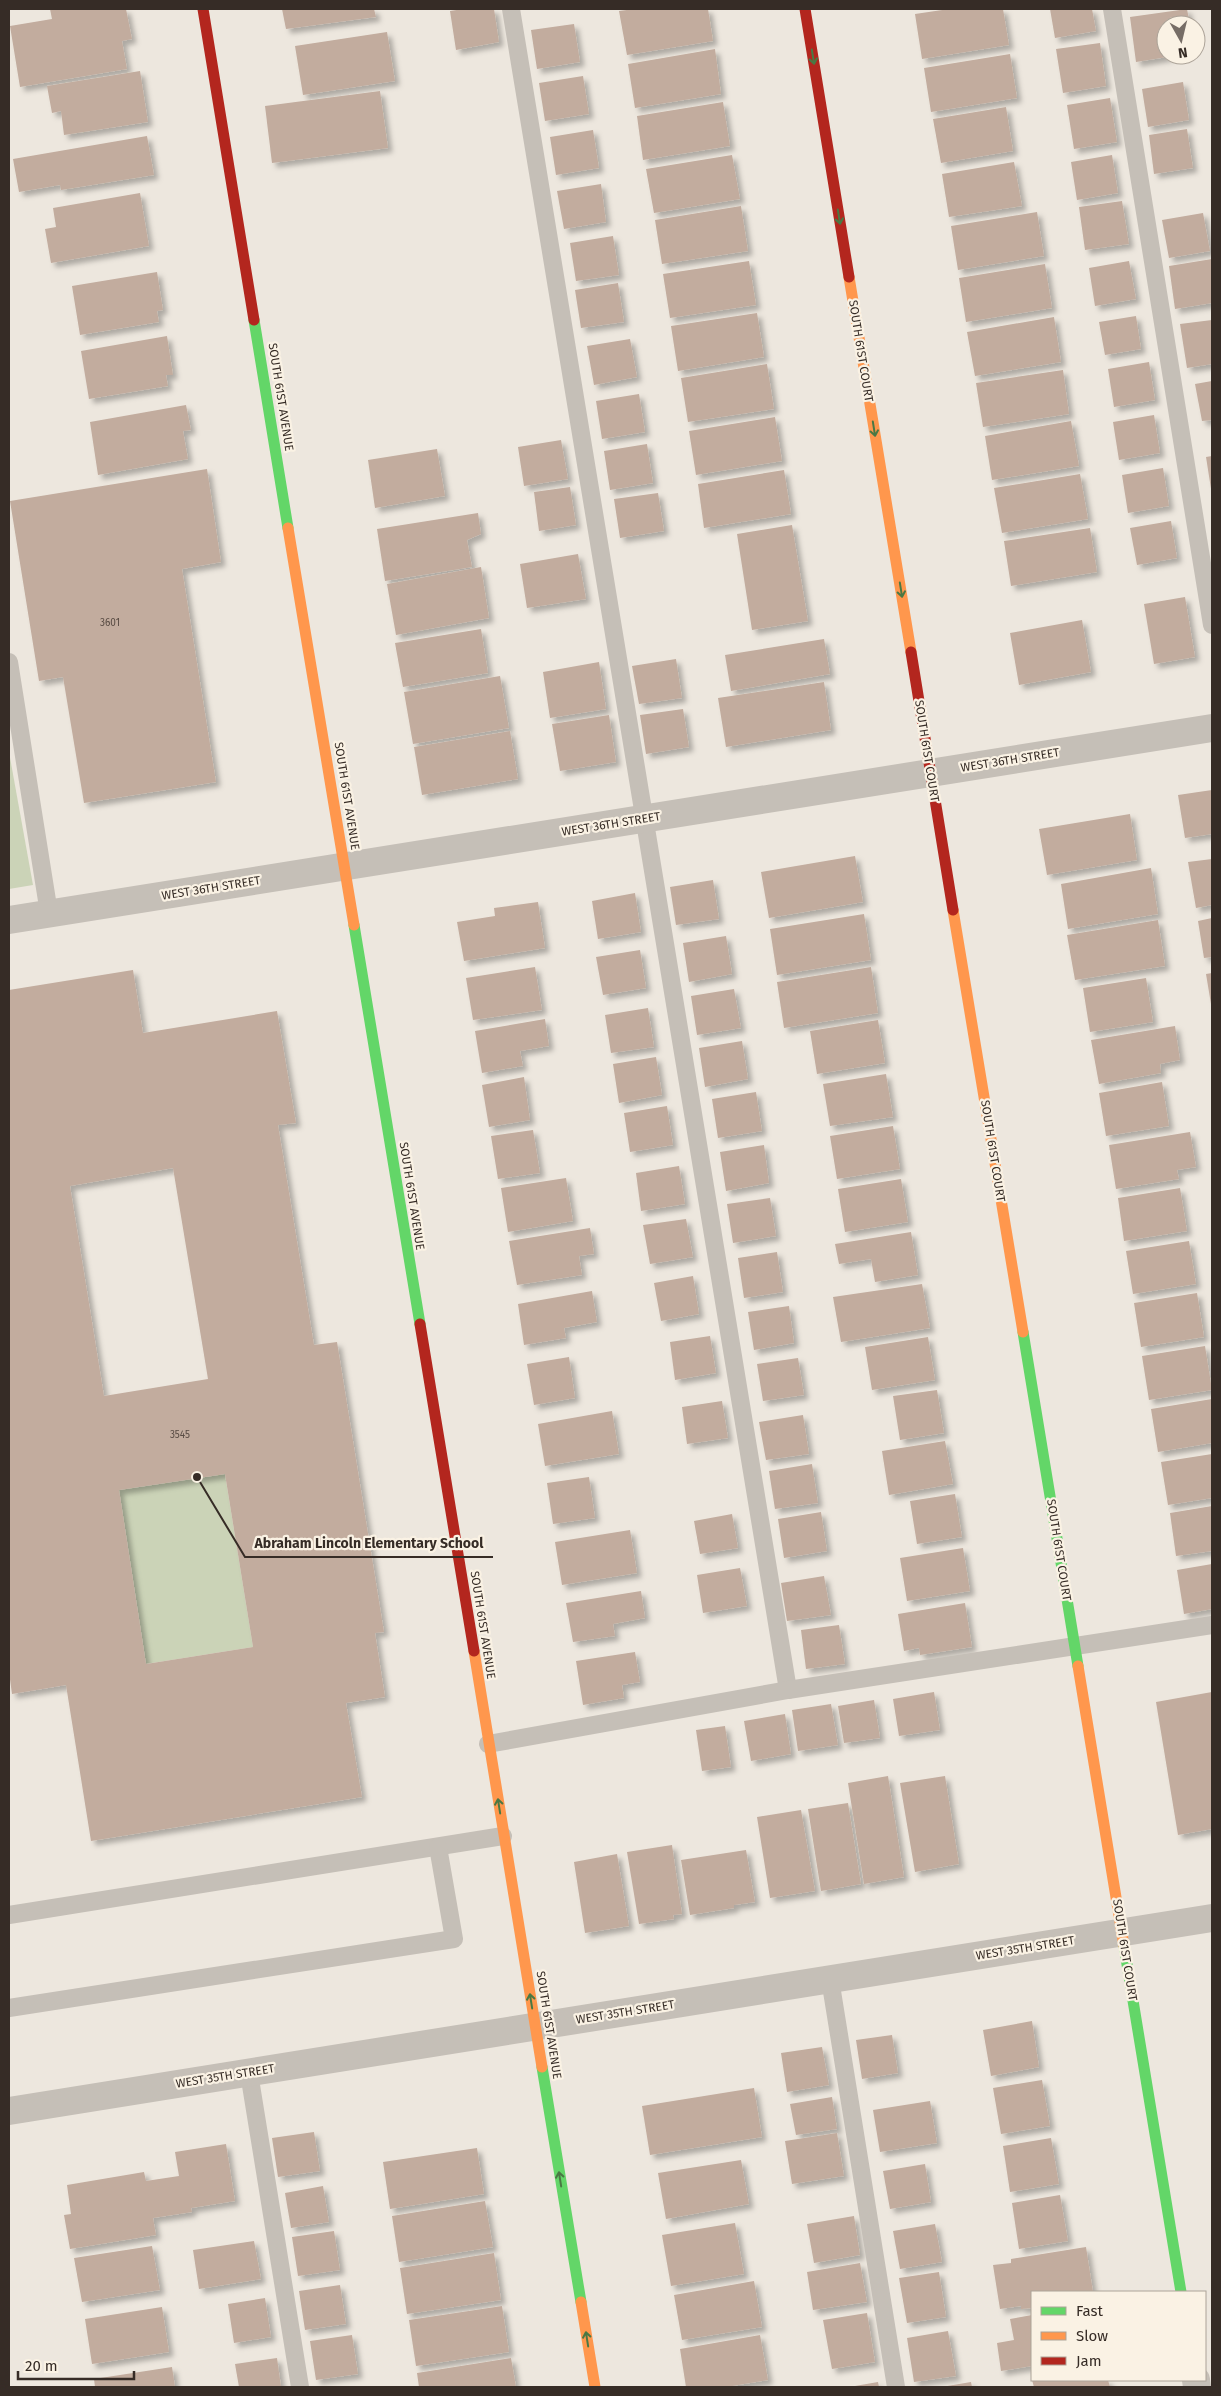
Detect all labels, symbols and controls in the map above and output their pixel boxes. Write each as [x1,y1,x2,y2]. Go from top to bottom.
north arrow [1156,15,1206,65]
text: N [1177,43,1189,61]
one-way arrow [808,48,818,64]
one-way arrow [835,209,845,225]
street label: SOUTH 61ST COURT [846,299,876,404]
street label: SOUTH 61ST AVENUE [266,342,296,452]
one-way arrow [870,421,880,437]
one-way arrow [896,581,906,597]
house number: 3601 [100,617,120,629]
street label: SOUTH 61ST COURT [912,699,942,804]
street label: SOUTH 61ST AVENUE [332,741,362,851]
street label: WEST 36TH STREET [960,745,1061,775]
street label: WEST 36TH STREET [561,809,662,839]
street label: WEST 36TH STREET [161,873,262,903]
street label: SOUTH 61ST COURT [978,1099,1008,1204]
street label: SOUTH 61ST AVENUE [397,1141,427,1251]
house number: 3545 [170,1429,190,1441]
street label: SOUTH 61ST COURT [1044,1498,1074,1603]
callout: Abraham Lincoln Elementary School [245,1528,493,1557]
text: Abraham Lincoln Elementary School [254,1535,484,1552]
street label: SOUTH 61ST AVENUE [468,1570,498,1680]
one-way arrow [493,1799,503,1815]
street label: SOUTH 61ST COURT [1110,1898,1140,2003]
street label: WEST 35TH STREET [975,1933,1076,1963]
street label: SOUTH 61ST AVENUE [534,1970,564,2080]
one-way arrow [526,1994,536,2010]
street label: WEST 35TH STREET [575,1997,676,2027]
street label: WEST 35TH STREET [175,2061,276,2091]
one-way arrow [555,2171,565,2187]
legend [1031,2291,1206,2381]
text: Fast [1076,2302,1103,2320]
text: Slow [1076,2327,1108,2345]
one-way arrow [581,2332,591,2348]
scale bar [18,2348,134,2380]
text: Jam [1076,2352,1102,2370]
text: 20 m [25,2357,58,2375]

